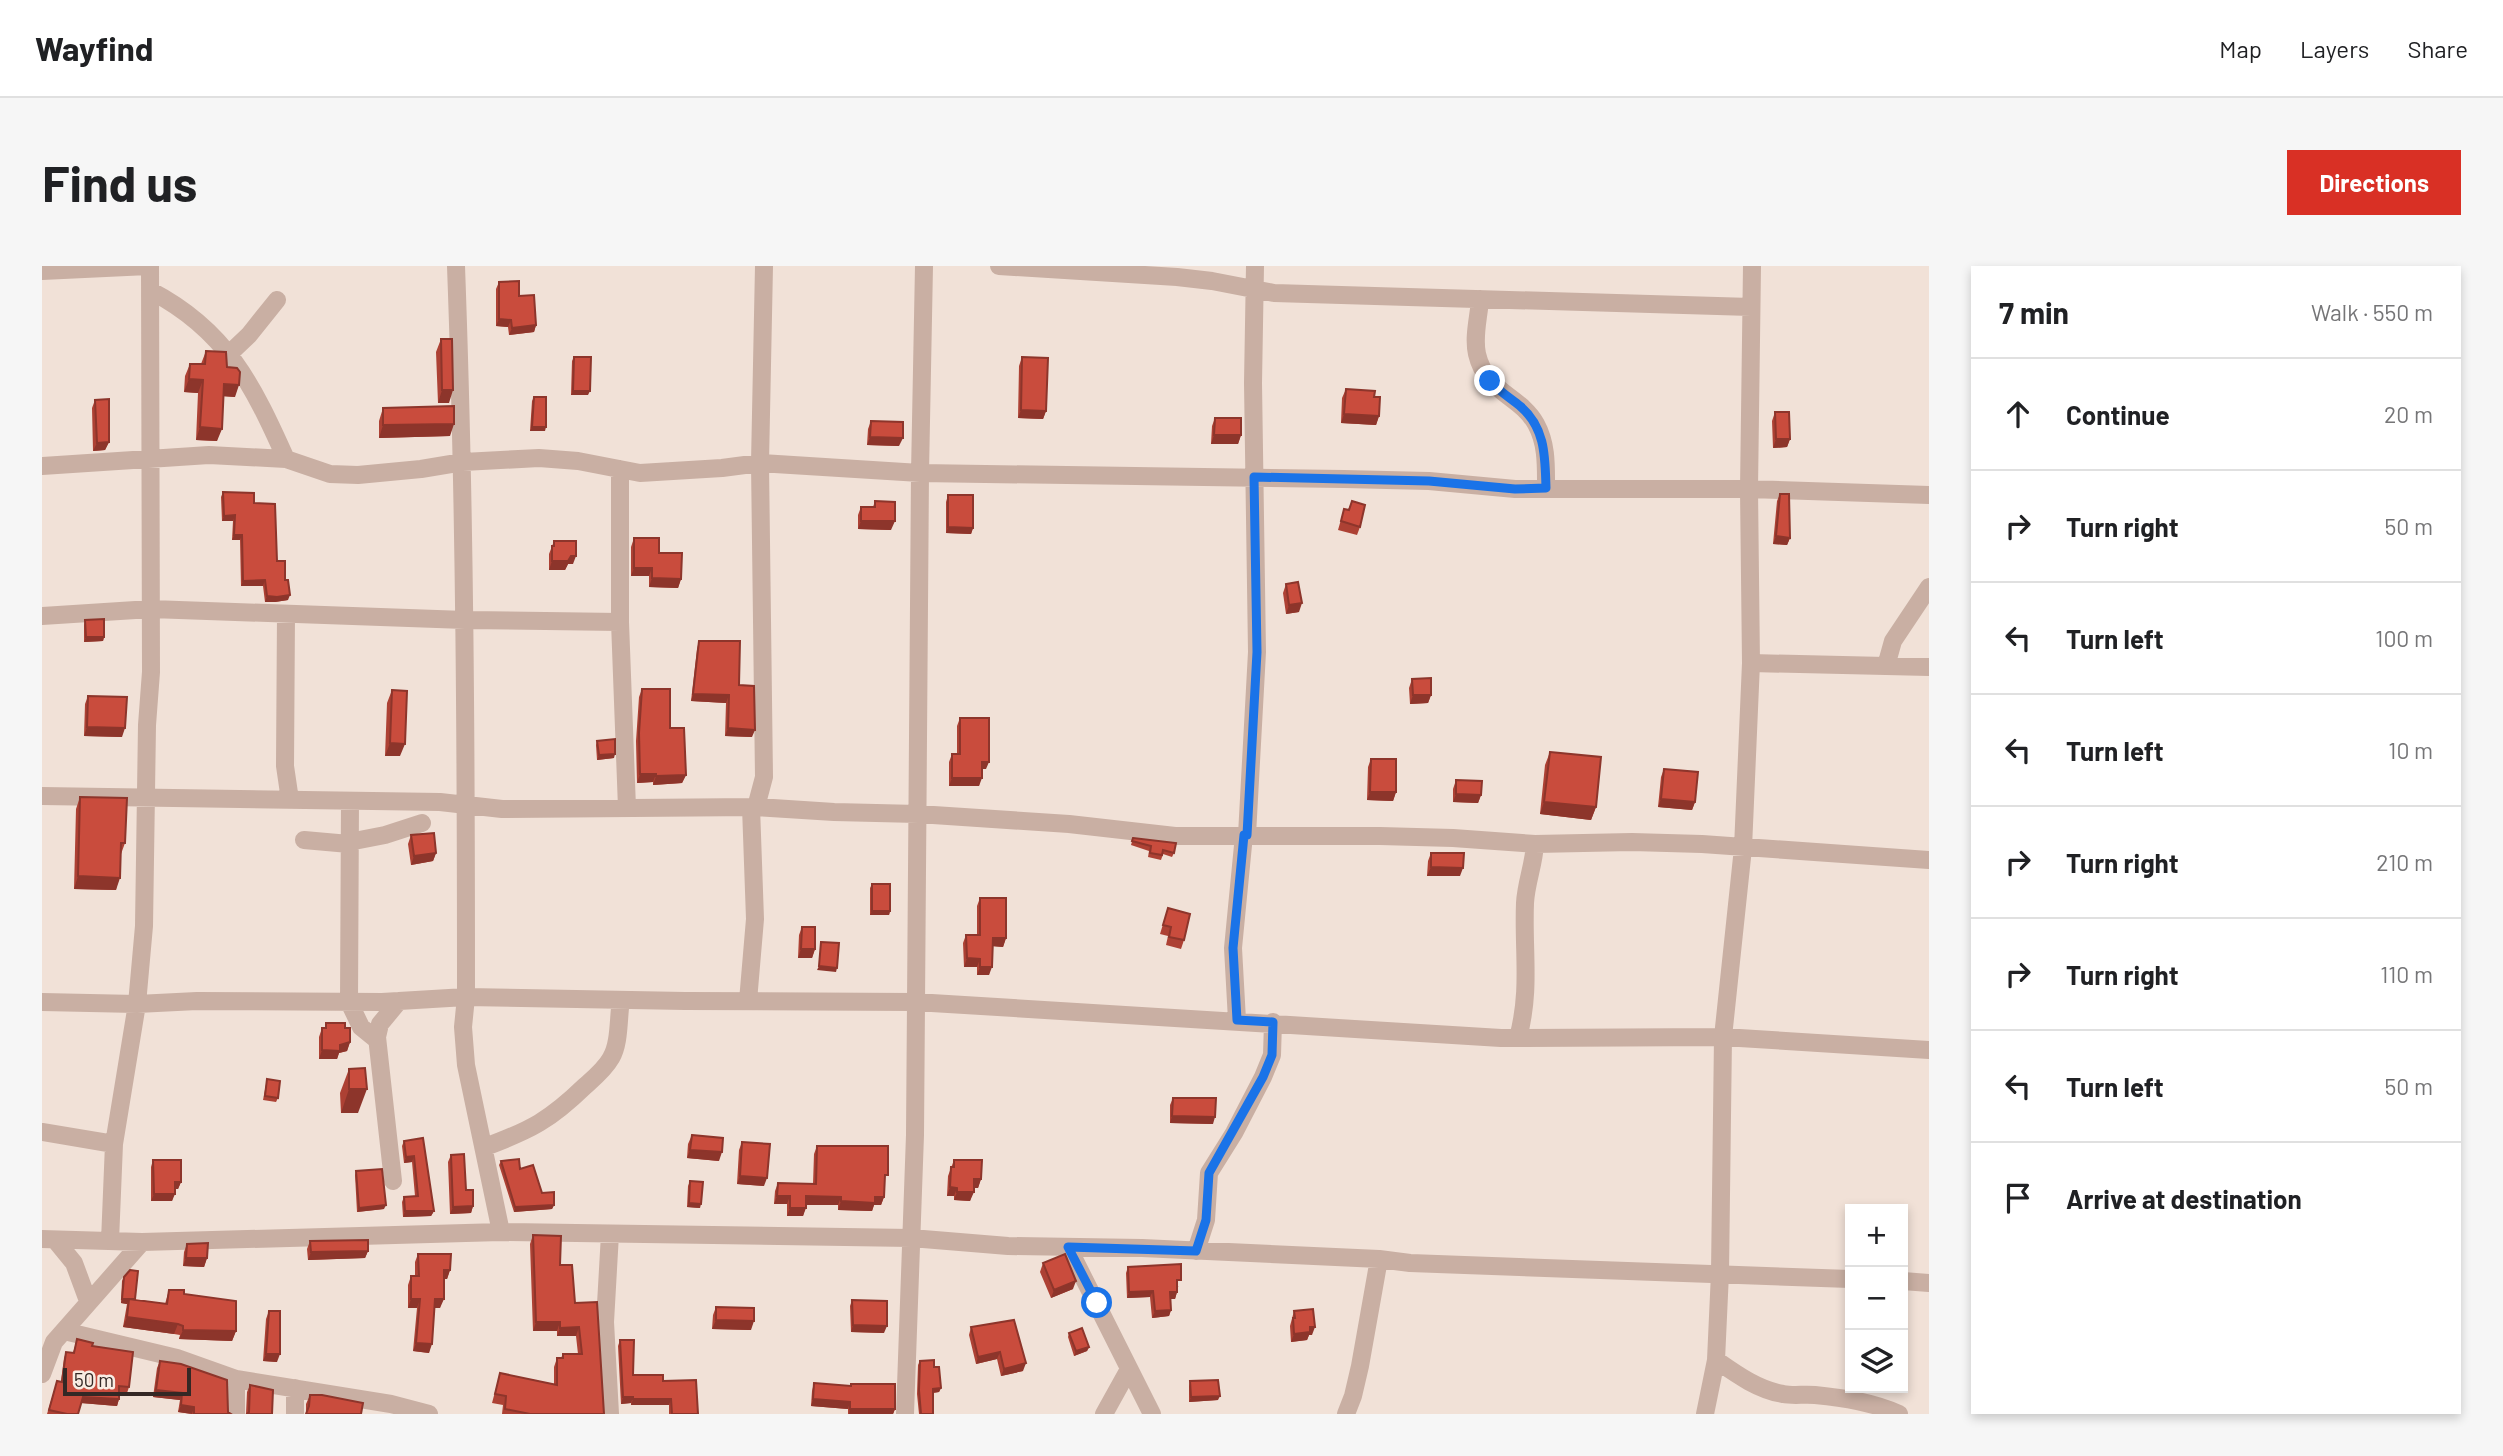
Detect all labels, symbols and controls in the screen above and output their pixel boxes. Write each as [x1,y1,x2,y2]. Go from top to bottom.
text: Wayfind [35,28,153,68]
text: Map [2219,34,2262,63]
text: Layers [2300,34,2369,63]
text: Share [2407,34,2468,63]
button: Directions [2287,150,2461,215]
text: Find us [42,153,197,212]
text: 7 min [1999,294,2069,330]
text: Walk · 550 m [2311,298,2433,326]
route end [1474,365,1505,396]
icon: ahead [1999,395,2037,433]
text: Continue [2066,399,2170,430]
text: 20 m [2384,400,2433,428]
icon: right [1999,507,2037,545]
text: Turn right [2066,511,2179,542]
text: 50 m [2385,512,2433,540]
icon: left [1999,619,2037,657]
text: Turn left [2066,623,2164,654]
text: 100 m [2375,624,2433,652]
icon: left [1999,731,2037,769]
text: Turn left [2066,735,2164,766]
text: 10 m [2388,736,2433,764]
icon: right [1999,843,2037,881]
text: Turn right [2066,847,2179,878]
text: 210 m [2376,848,2433,876]
icon: right [1999,955,2037,993]
text: Turn right [2066,959,2179,990]
text: 110 m [2380,960,2433,988]
icon: left [1999,1067,2037,1105]
text: Turn left [2066,1071,2164,1102]
text: 50 m [2385,1072,2433,1100]
icon: arrive [1999,1179,2037,1217]
text: Arrive at destination [2066,1183,2302,1214]
map controls [1845,1204,1908,1393]
button: + [1845,1204,1908,1267]
button: − [1845,1267,1908,1330]
route start [1081,1287,1112,1318]
button: layers [1845,1330,1908,1393]
scale bar [63,1365,191,1397]
text: 50 m [74,1368,114,1391]

